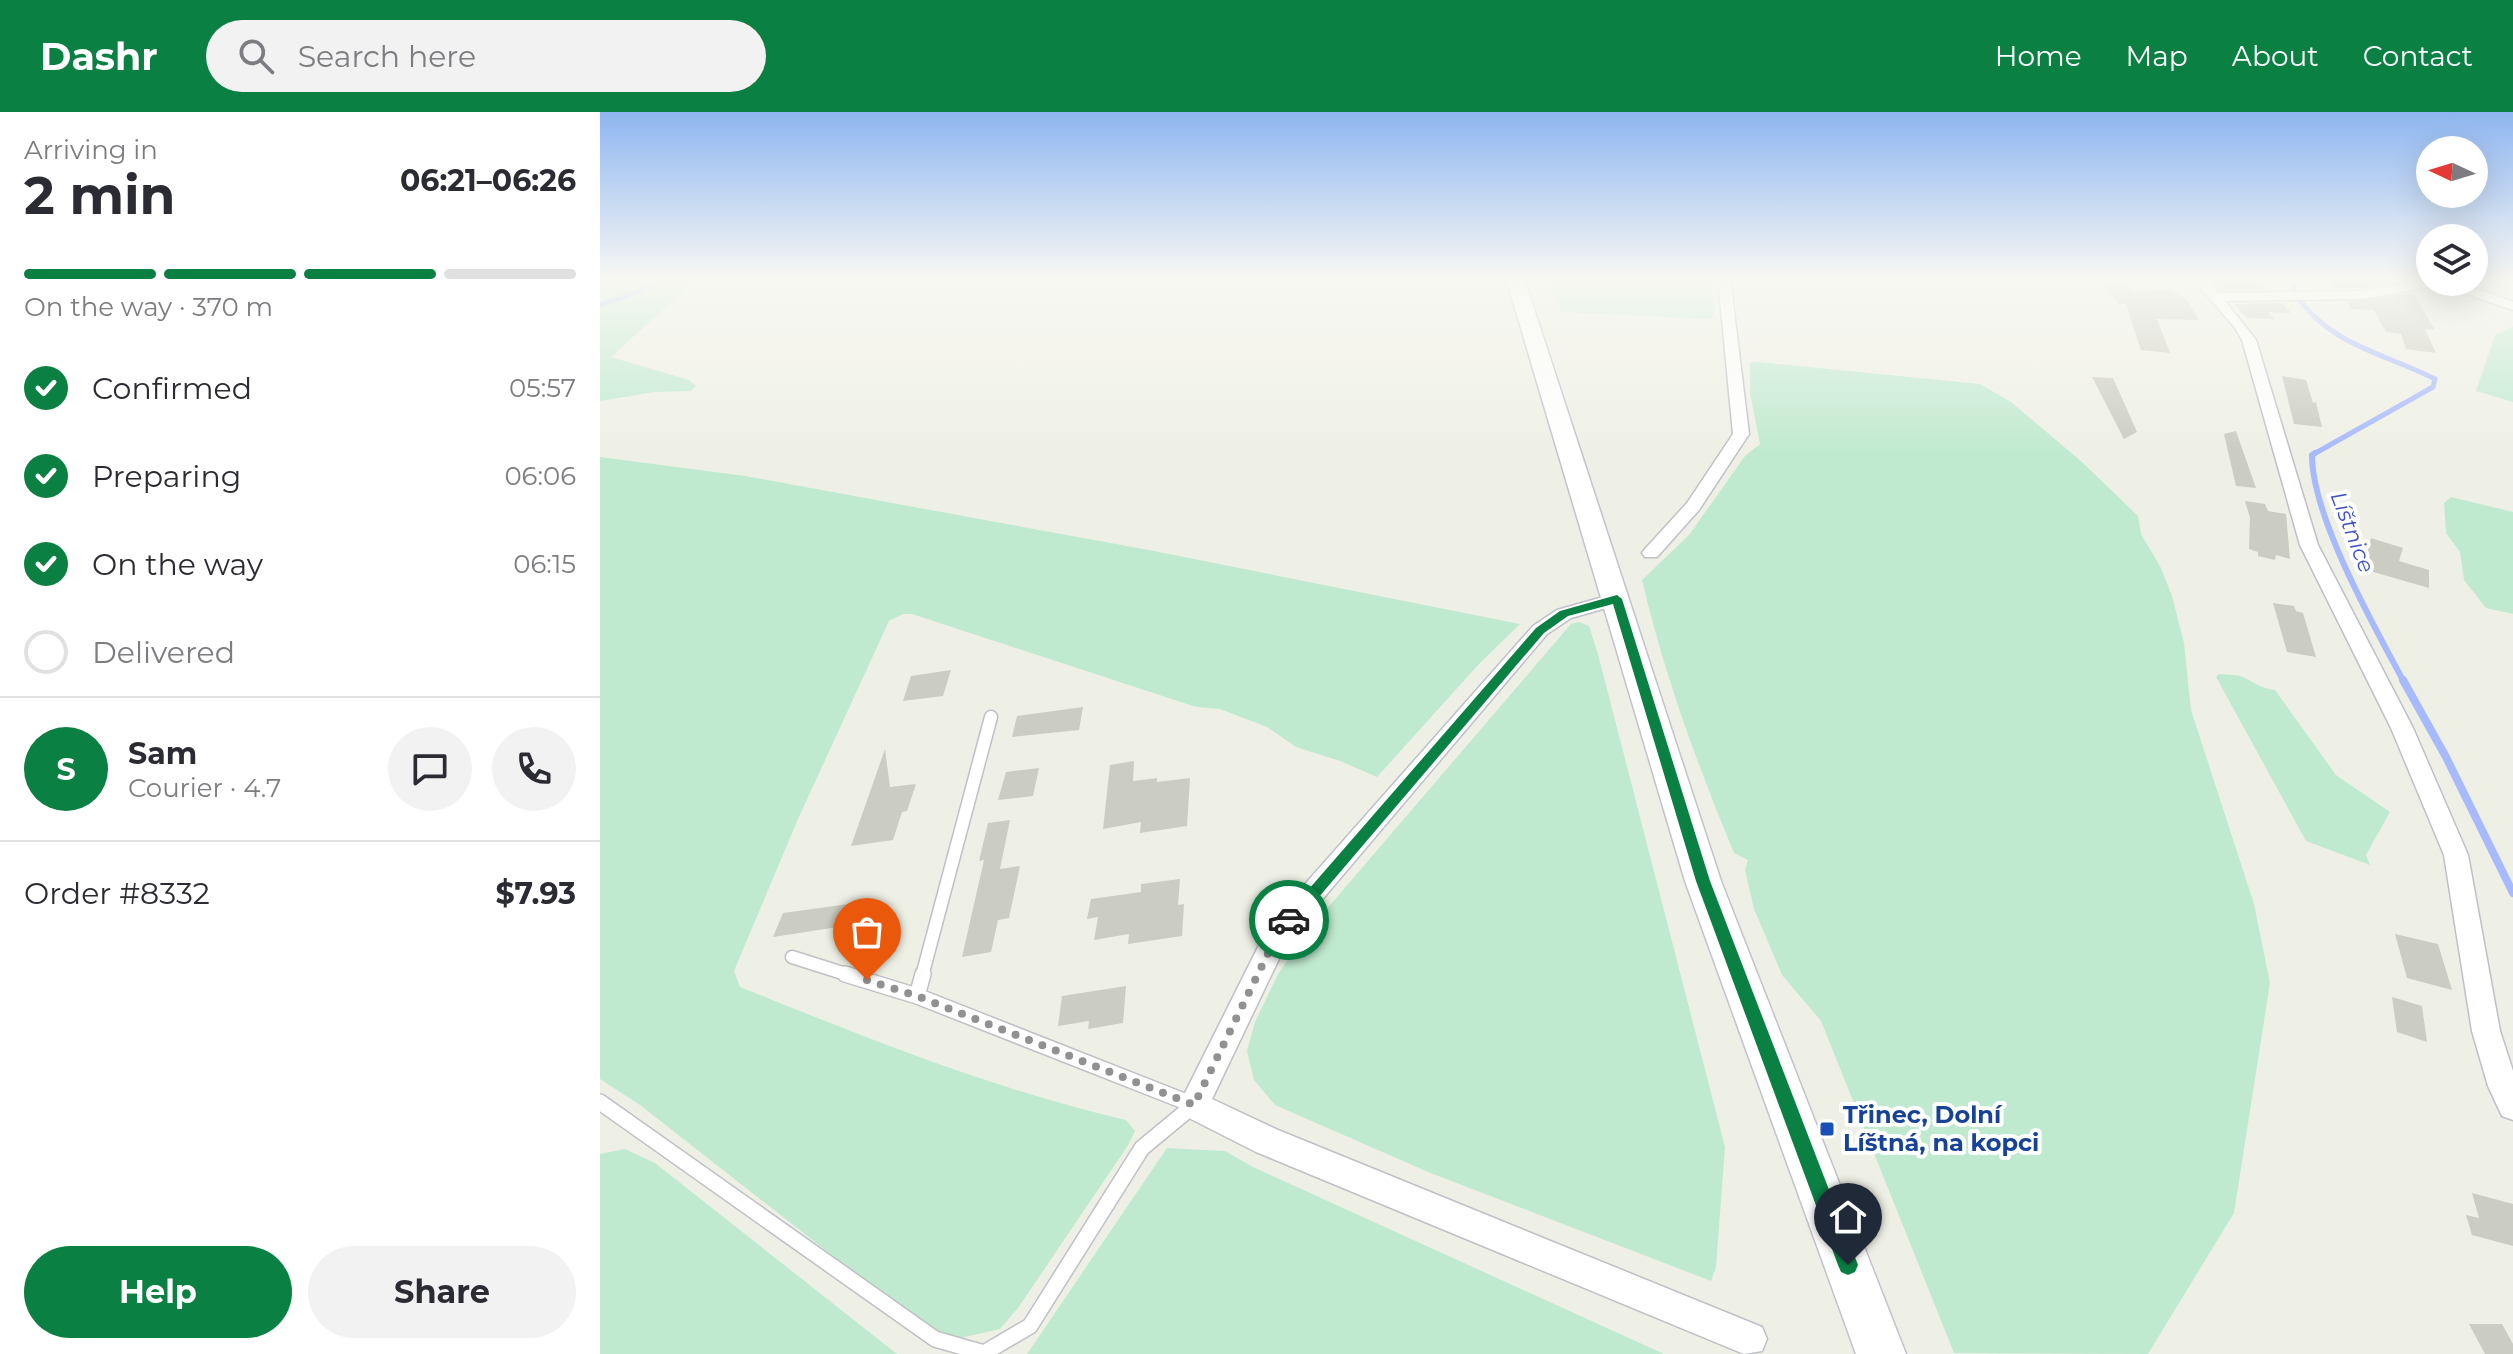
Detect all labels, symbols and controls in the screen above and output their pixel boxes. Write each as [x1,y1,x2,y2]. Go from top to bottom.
search box [206,20,766,92]
text: Dashr [40,33,158,80]
icon: search [234,34,278,78]
text: Search here [298,38,476,75]
text: Home [1995,39,2082,73]
text: Map [2126,39,2188,73]
text: About [2232,39,2319,73]
text: Contact [2363,39,2473,73]
text: Arriving in [24,134,158,166]
north arrow [2416,136,2488,208]
map controls [2416,136,2488,296]
text: 06:21–06:26 [400,162,576,199]
text: 2 min [24,164,176,227]
button: layers [2416,224,2488,296]
text: On the way · 370 m [24,291,273,323]
icon: check [24,366,68,410]
text: Confirmed [92,370,252,407]
text: 05:57 [509,372,576,404]
icon: check [24,454,68,498]
text: Preparing [92,458,241,495]
text: 06:06 [504,460,576,492]
water label: Líštnice [2325,488,2380,577]
icon: check [24,542,68,586]
text: On the way [92,546,263,583]
text: 06:15 [513,548,576,580]
text: Delivered [92,634,235,671]
button: chat [388,727,472,811]
button: phone [492,727,576,811]
text: Sam [128,735,197,772]
text: S [56,751,76,788]
text: Courier · 4.7 [128,772,281,804]
text: Order #8332 [24,875,210,912]
text: $7.93 [496,875,576,912]
courier [1249,880,1329,960]
pin [833,898,901,980]
icon: car [1267,898,1311,942]
icon: bag [845,910,889,954]
place label: Třinec, Dolní Líštná, na kopci [1843,1100,2039,1157]
marker: Třinec, Dolní Líštná, na kopci [1818,1120,1836,1138]
pin [1814,1183,1882,1265]
icon: home [1826,1195,1870,1239]
button: Help [24,1246,292,1338]
button: Share [308,1246,576,1338]

